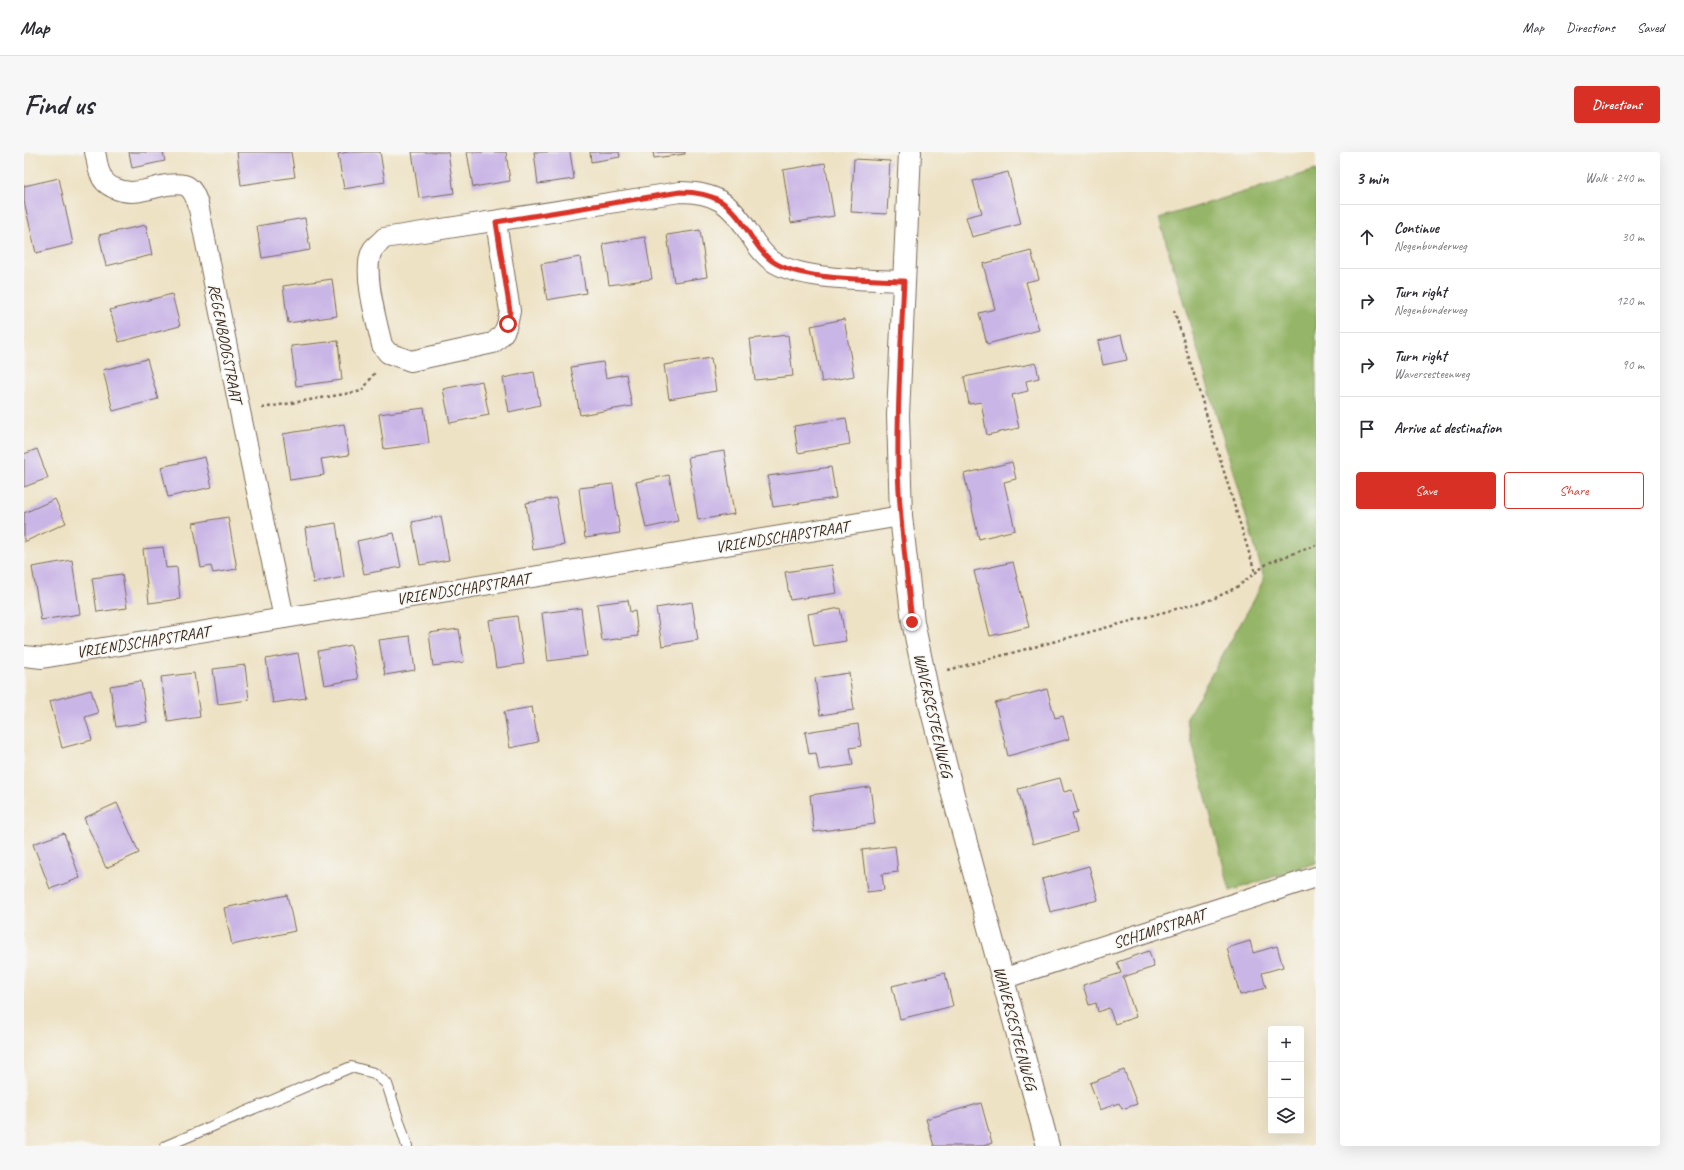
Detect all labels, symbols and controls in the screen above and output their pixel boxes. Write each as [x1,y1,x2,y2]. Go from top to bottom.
text: Map [20,16,50,40]
text: Map [1523,19,1544,36]
text: Directions [1566,19,1615,36]
text: Saved [1637,19,1664,36]
button: Directions [1574,86,1660,123]
text: Find us [24,87,94,122]
text: 3 min [1356,168,1389,189]
text: Walk · 240 m [1585,170,1644,186]
text: Continue [1394,219,1439,238]
icon: ahead [1356,226,1378,248]
text: 30 m [1622,229,1644,245]
text: Negenbunderweg [1394,238,1467,254]
street label: REGENBOOGSTRAAT [204,282,247,409]
text: Turn right [1394,283,1447,302]
icon: right [1356,290,1378,312]
text: 120 m [1616,293,1644,309]
text: Negenbunderweg [1394,302,1467,318]
route start [499,315,517,333]
text: Turn right [1394,347,1447,366]
icon: right [1356,354,1378,376]
text: 90 m [1622,357,1644,373]
text: Waversesteenweg [1394,366,1469,382]
icon: arrive [1356,418,1378,440]
text: Arrive at destination [1394,419,1501,438]
button: Save [1356,472,1496,509]
button: Share [1504,472,1644,509]
street label: VRIENDSCHAPSTRAAT [714,516,855,557]
street label: VRIENDSCHAPSTRAAT [395,568,536,609]
route end [903,613,921,631]
street label: VRIENDSCHAPSTRAAT [75,621,216,662]
street label: WAVERSESTEENWEG [909,651,957,781]
street label: SCHIMPSTRAAT [1111,903,1213,953]
street label: WAVERSESTEENWEG [989,964,1042,1094]
map controls [1268,1026,1304,1134]
button: + [1268,1026,1304,1062]
button: − [1268,1062,1304,1098]
button: layers [1268,1098,1304,1134]

